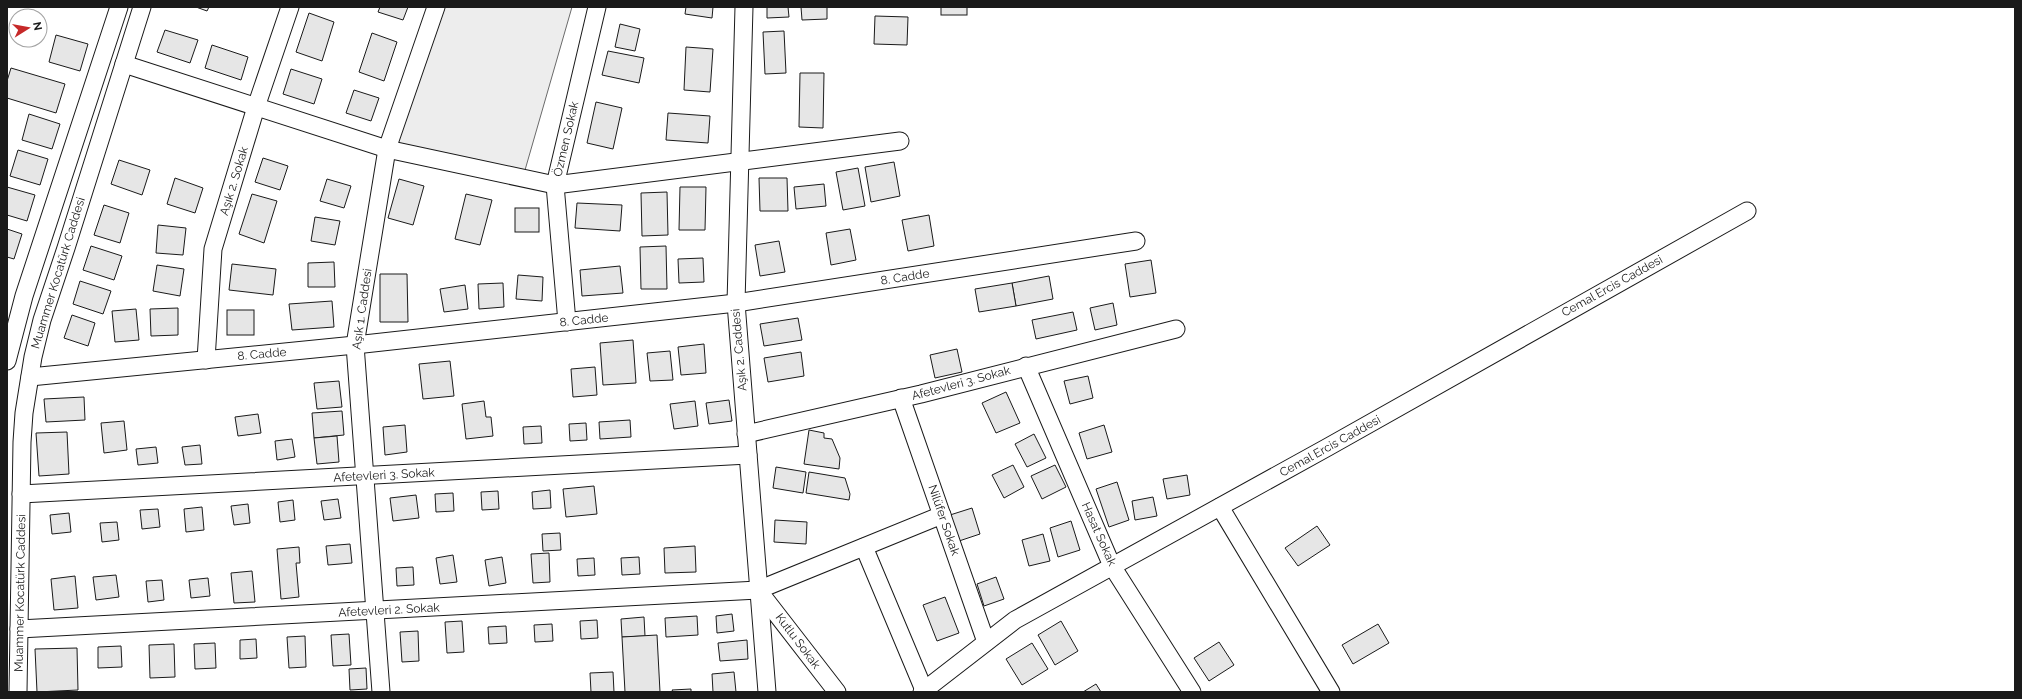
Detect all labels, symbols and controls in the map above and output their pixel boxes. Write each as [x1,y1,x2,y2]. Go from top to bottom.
north arrow [8,8,48,48]
text: N [30,21,45,32]
street label: Özmen Sokak [551,99,582,178]
street label: Aşık 2. Sokak [217,144,251,217]
street label: Muammer Kocatürk Caddesi [28,196,88,350]
street label: Cemal Ercis Caddesi [1559,252,1665,320]
street label: 8. Cadde [880,266,930,288]
street label: Aşık 1. Caddesi [349,268,375,350]
street label: Aşık 2. Caddesi [728,308,750,392]
street label: 8. Cadde [559,310,609,330]
street label: 8. Cadde [237,345,287,363]
street label: Afetevleri 3. Sokak [910,363,1012,403]
street label: Cemal Ercis Caddesi [1277,412,1383,480]
street label: Afetevleri 3. Sokak [333,465,436,485]
street label: Nilüfer Sokak [925,483,963,558]
street label: Hasat Sokak [1079,500,1120,569]
street label: Muammer Kocatürk Caddesi [12,514,28,672]
street label: Afetevleri 2. Sokak [338,600,441,620]
street label: Kutlu Sokak [773,611,824,672]

